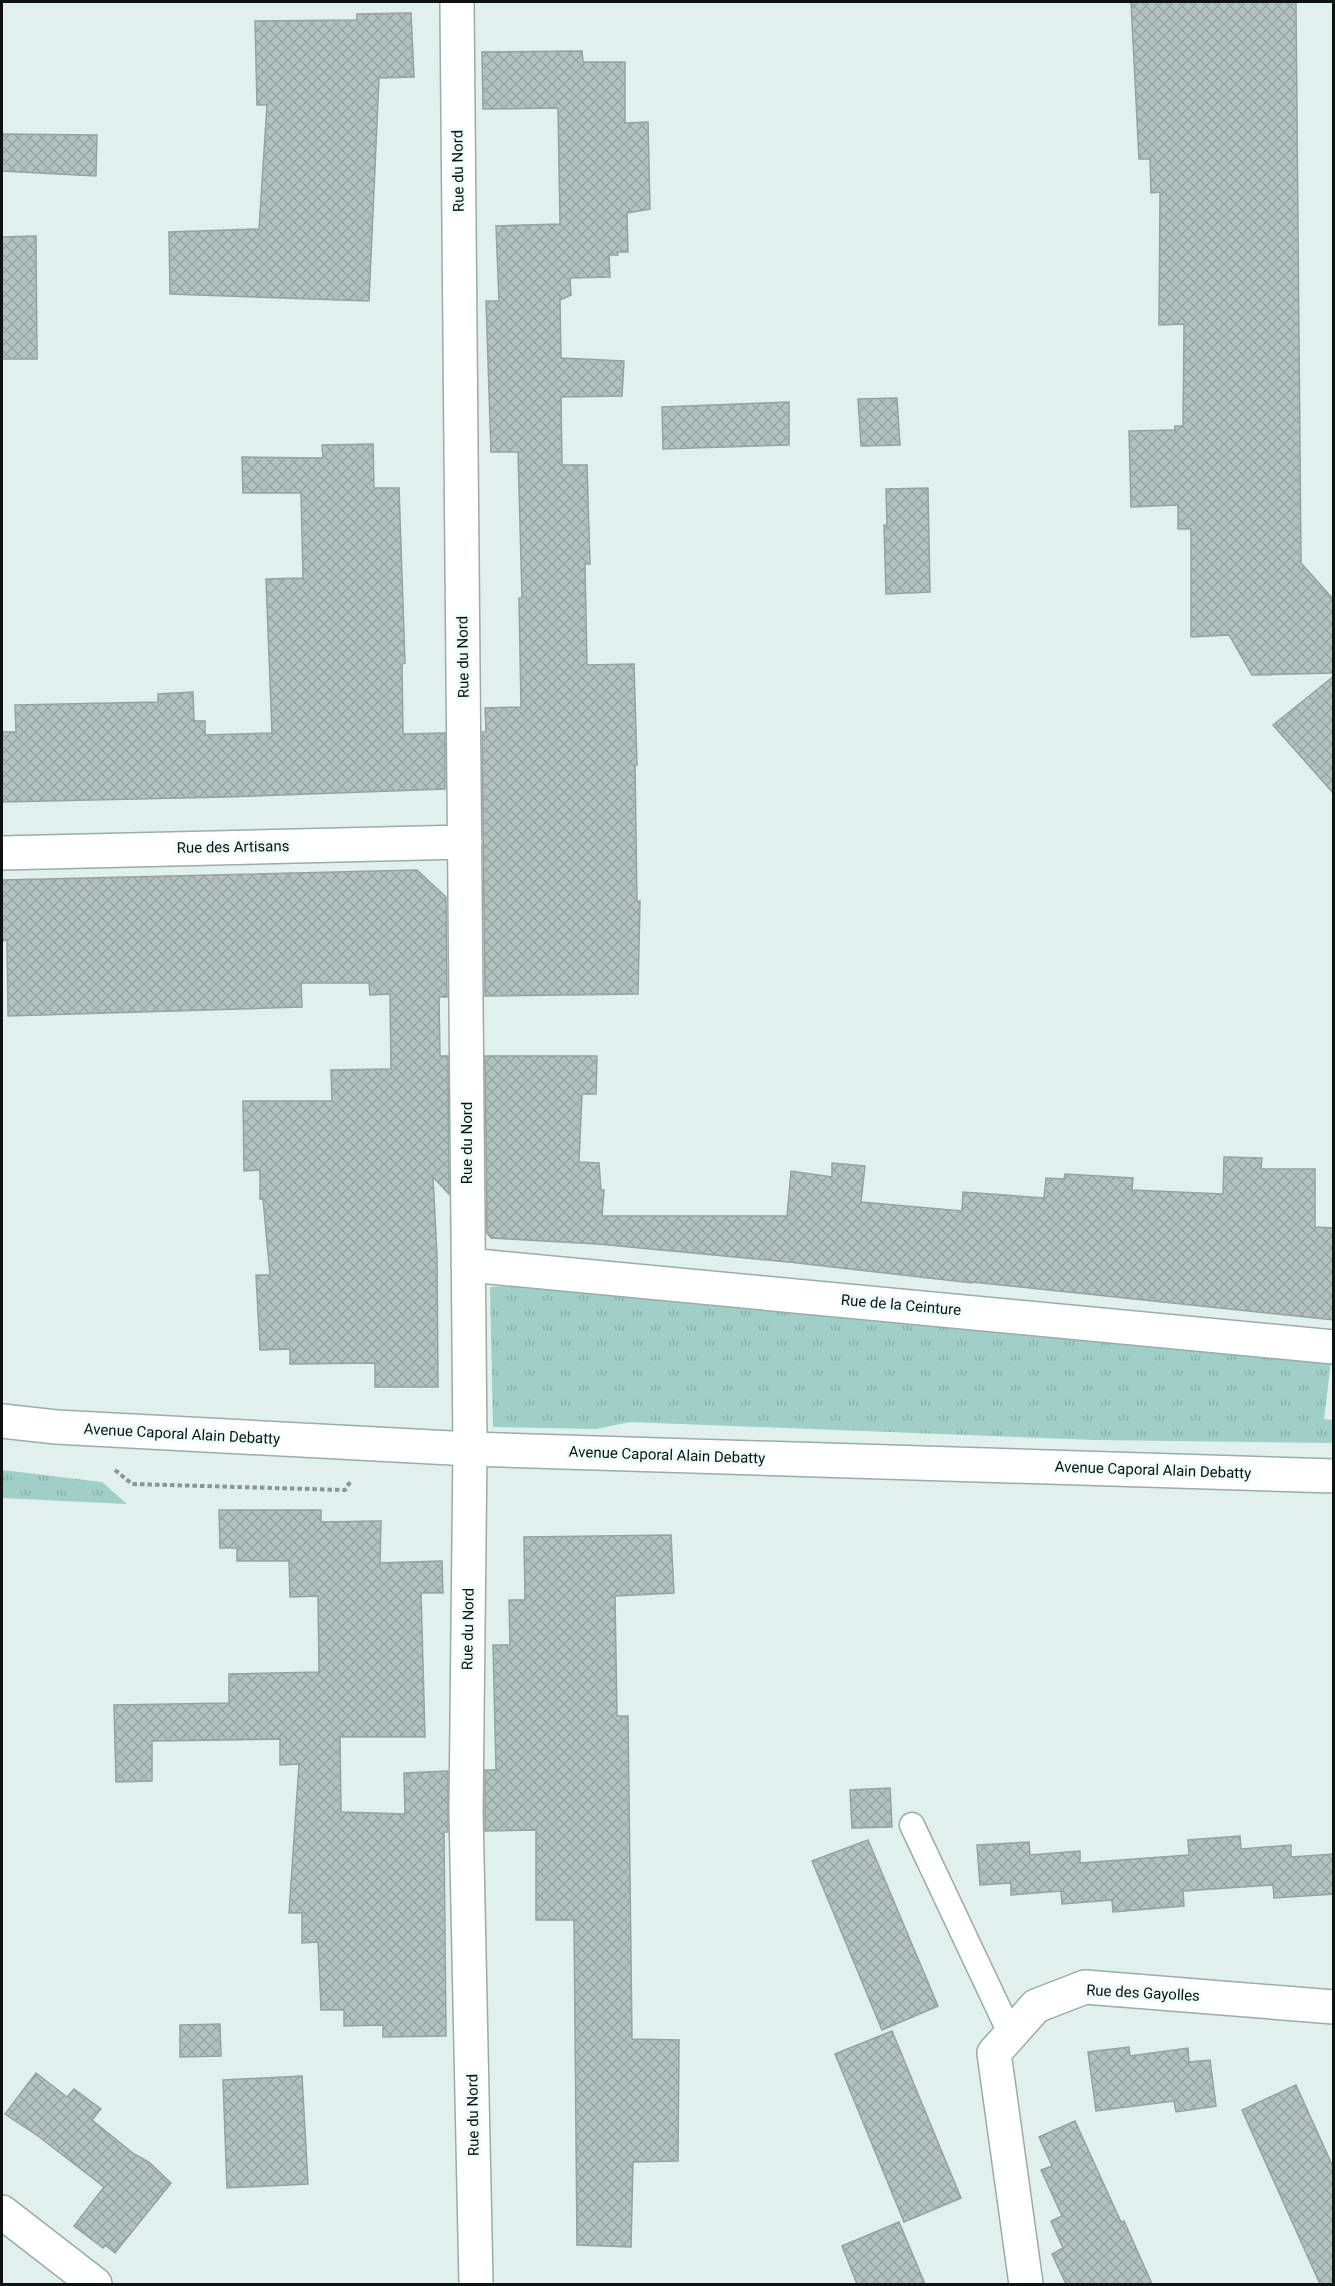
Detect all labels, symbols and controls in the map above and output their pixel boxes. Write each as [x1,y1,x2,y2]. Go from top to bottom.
street label: Rue du Nord [448,130,468,212]
street label: Rue du Nord [453,616,473,698]
street label: Rue des Artisans [176,837,290,857]
street label: Rue du Nord [458,1102,476,1184]
street label: Rue de la Ceinture [840,1291,962,1319]
street label: Avenue Caporal Alain Debatty [83,1420,281,1448]
street label: Avenue Caporal Alain Debatty [568,1443,766,1467]
street label: Avenue Caporal Alain Debatty [1054,1458,1252,1482]
street label: Rue du Nord [458,1588,478,1670]
street label: Rue des Gayolles [1086,1981,1200,2005]
street label: Rue du Nord [463,2074,483,2156]

